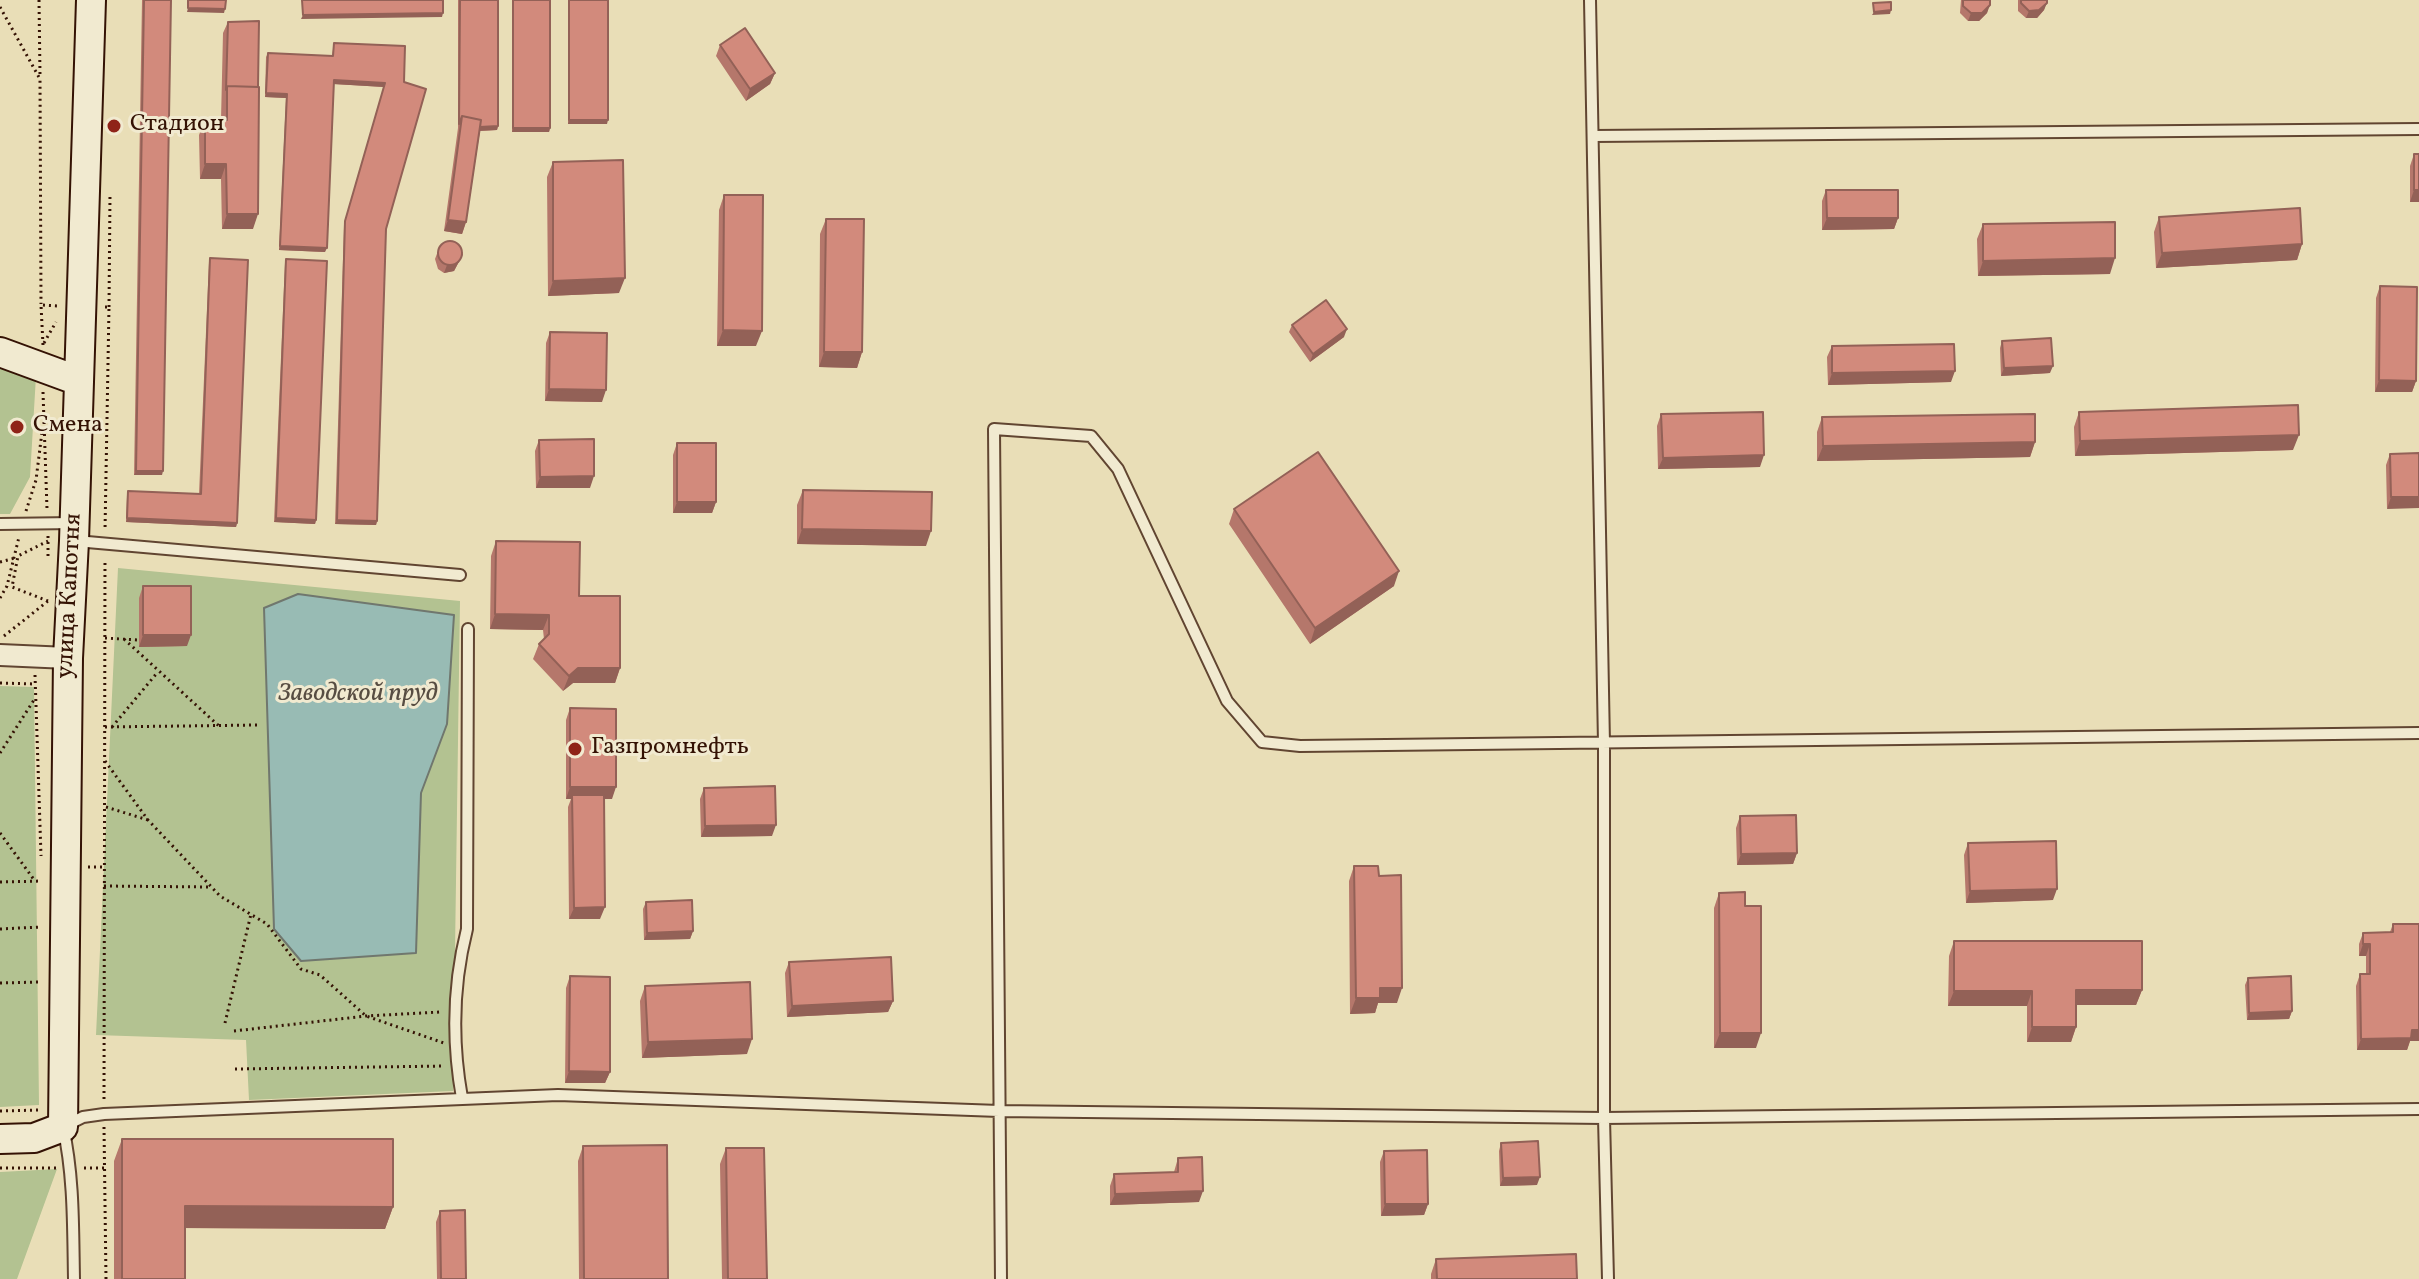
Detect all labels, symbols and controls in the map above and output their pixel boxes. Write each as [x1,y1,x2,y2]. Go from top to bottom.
place label: Стадион [130,112,224,140]
marker: Стадион [105,117,123,135]
place label: Смена [33,413,103,441]
marker: Смена [8,418,26,436]
street label: улица Капотня [52,513,90,679]
water label: Заводской пруд [279,679,437,711]
place label: Газпромнефть [591,735,749,763]
marker: Газпромнефть [566,740,584,758]

